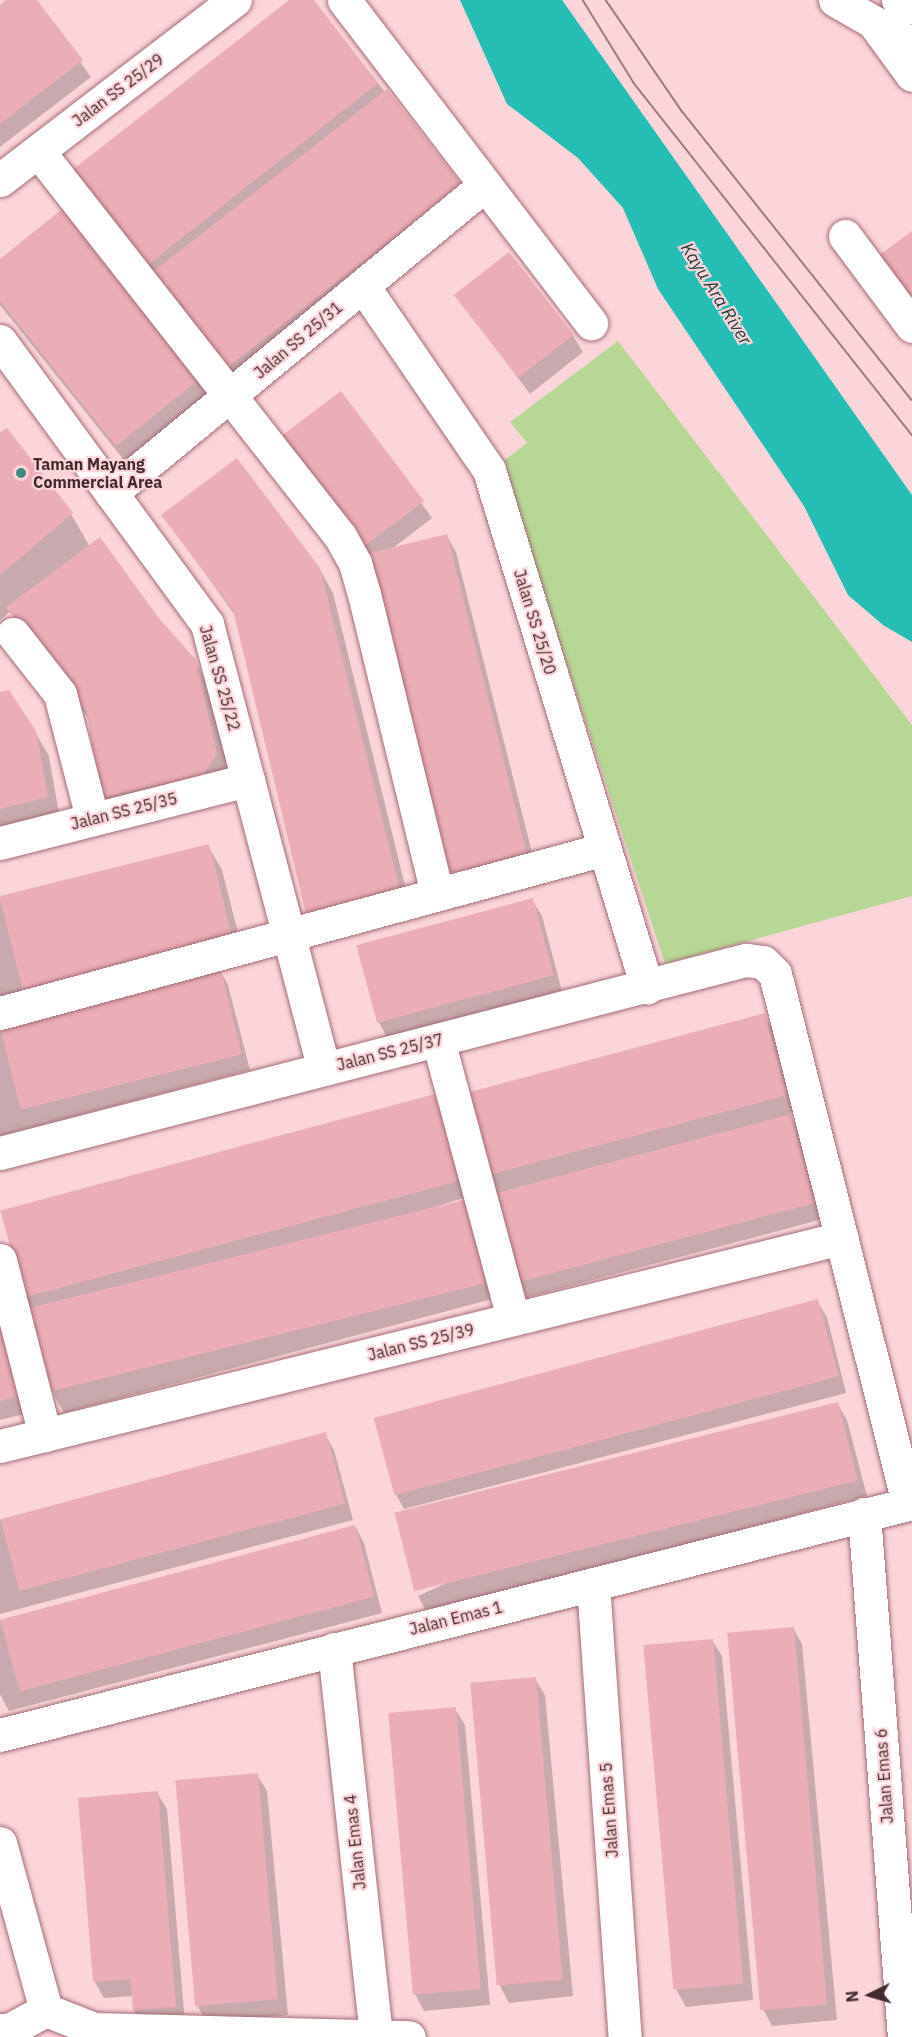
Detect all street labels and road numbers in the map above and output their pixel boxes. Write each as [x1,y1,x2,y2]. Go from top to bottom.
street label: Jalan SS 25/29 [69,49,167,131]
street label: Jalan SS 25/31 [250,298,346,382]
street label: Jalan SS 25/20 [510,567,560,677]
street label: Jalan SS 25/22 [196,623,244,733]
street label: Jalan SS 25/35 [69,788,179,834]
street label: Jalan SS 25/37 [335,1029,445,1075]
street label: Jalan SS 25/39 [366,1319,476,1365]
street label: Jalan Emas 1 [407,1597,505,1639]
street label: Jalan Emas 6 [871,1728,897,1824]
street label: Jalan Emas 5 [596,1762,622,1858]
street label: Jalan Emas 4 [340,1794,370,1890]

